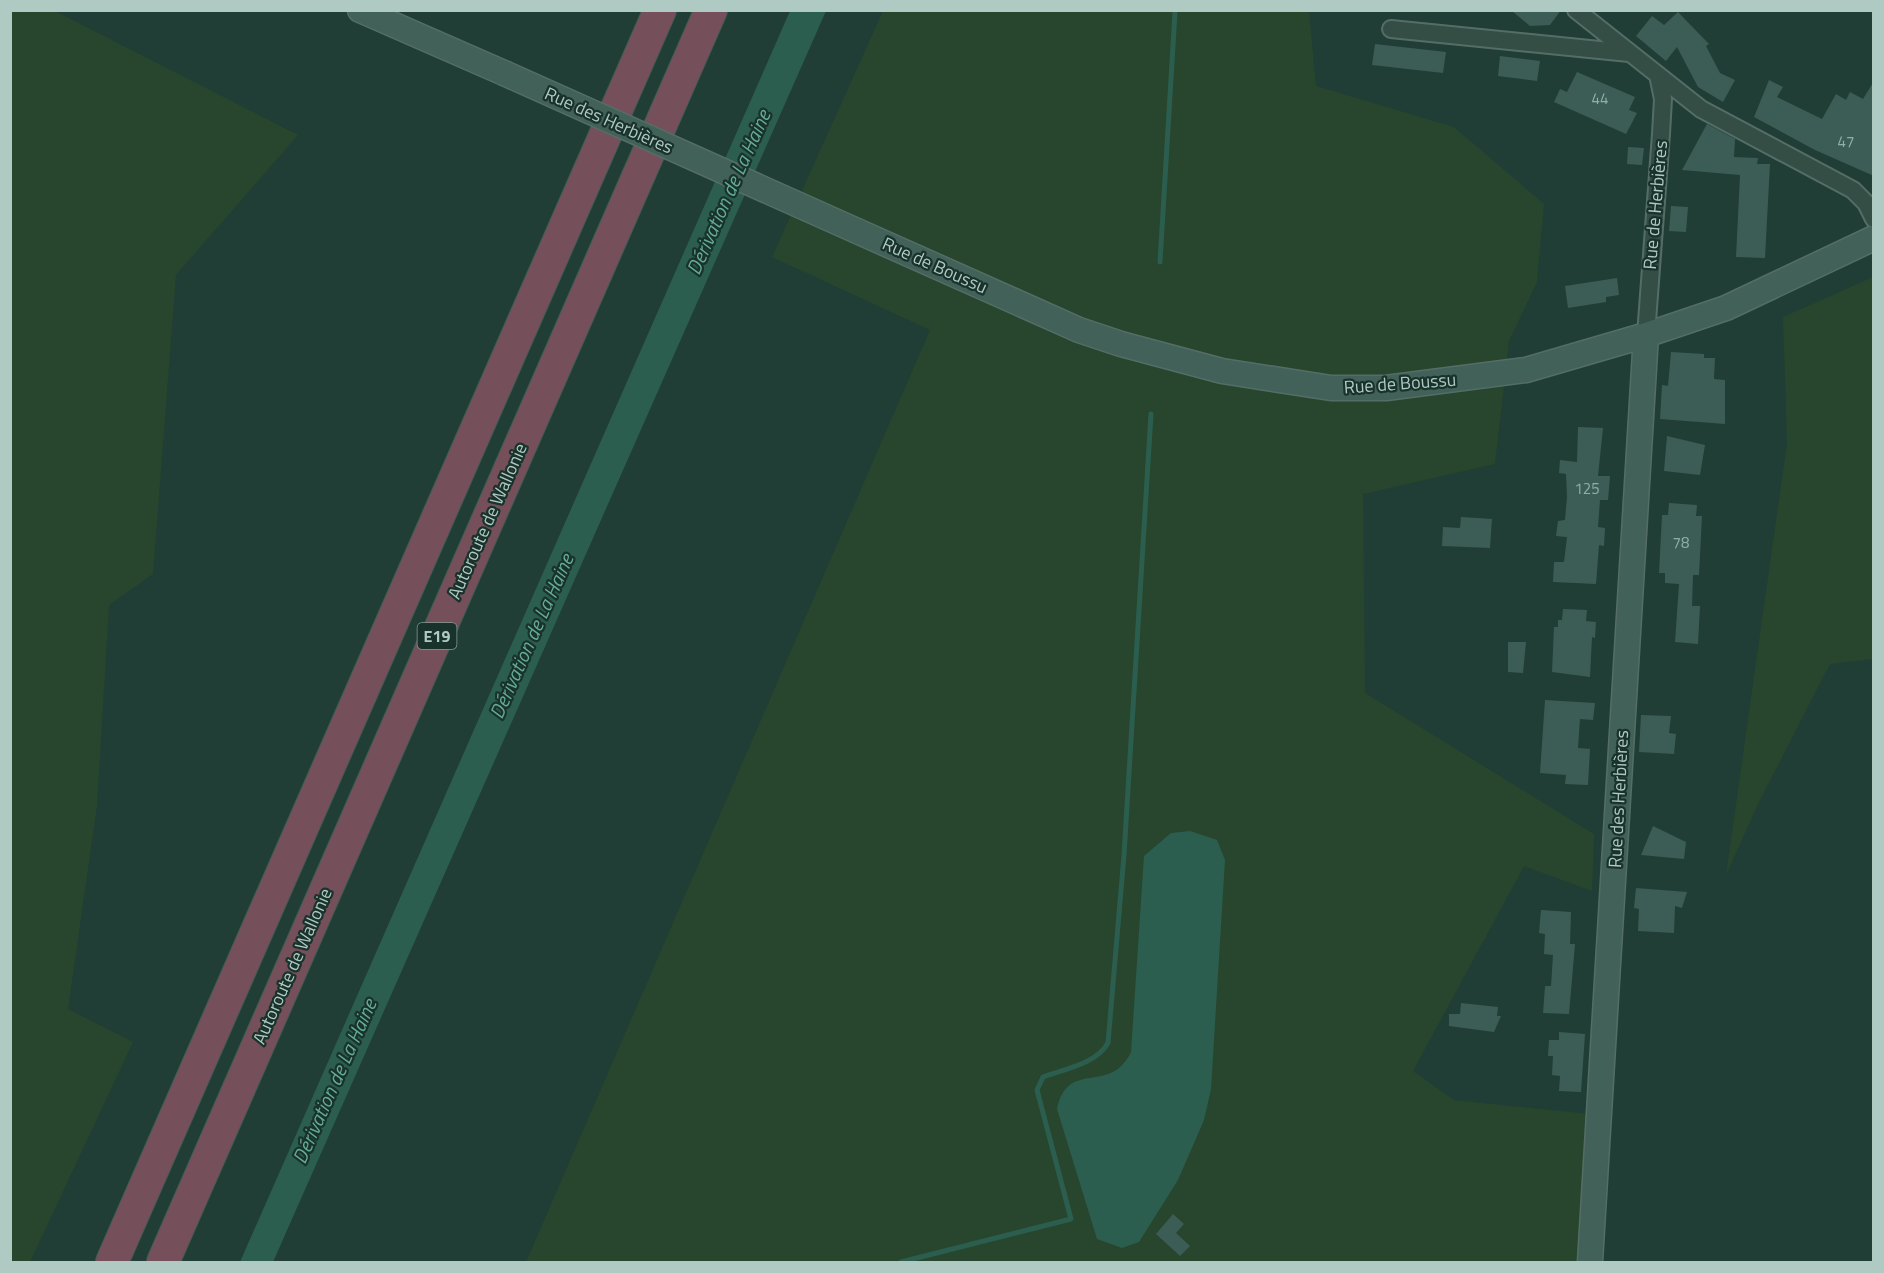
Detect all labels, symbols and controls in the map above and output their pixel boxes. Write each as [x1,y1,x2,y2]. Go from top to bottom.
street label: Rue des Herbières [540,80,678,160]
house number: 44 [1592,87,1608,110]
water label: Dérivation de La Haine [678,103,779,279]
house number: 47 [1838,130,1854,153]
street label: Rue de Herbières [1636,139,1674,271]
street label: Rue de Boussu [878,230,992,300]
street label: Rue de Boussu [1343,366,1457,400]
street label: Autoroute de Wallonie [440,439,534,603]
house number: 125 [1574,477,1600,500]
house number: 78 [1673,531,1689,554]
water label: Dérivation de La Haine [481,547,582,723]
road number: E19 [418,623,456,649]
street label: Rue des Herbières [1601,729,1635,869]
street label: Autoroute de Wallonie [245,884,339,1048]
water label: Dérivation de La Haine [284,992,385,1168]

